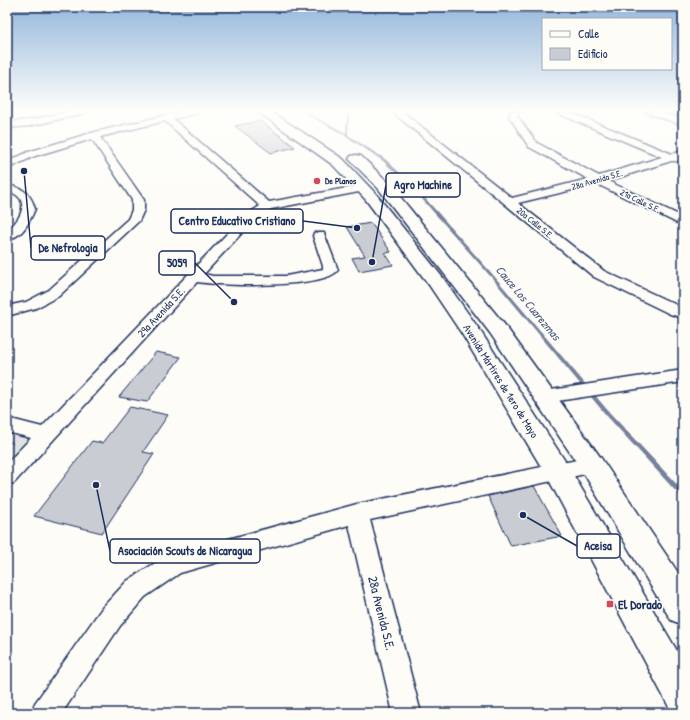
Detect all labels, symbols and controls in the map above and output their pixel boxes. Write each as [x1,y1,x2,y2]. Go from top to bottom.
legend [542,18,672,70]
text: Calle [578,25,599,42]
text: Edificio [578,45,608,62]
street label: 28a Avenida S.E. [570,167,624,193]
callout: Agro Machine [386,173,460,197]
place label: De Planos [325,175,357,187]
marker: De Planos [312,176,322,186]
text: Agro Machine [394,176,452,194]
street label: 21a Calle S.E. [618,186,662,216]
street label: 20a Calle S.E. [514,205,556,241]
callout: Centro Educativo Cristiano [171,209,303,233]
text: Centro Educativo Cristiano [179,212,296,229]
callout: De Nefrologia [31,236,105,260]
text: De Nefrologia [39,239,98,257]
callout: 5059 [159,251,195,275]
text: 5059 [167,254,188,271]
water label: Cauce Los Cuarezmas [492,262,566,345]
street label: 29a Avenida S.E. [134,284,188,340]
street label: Avenida Mártires de 1ero de Mayo [460,322,542,441]
callout: Aceisa [577,534,620,558]
text: Aceisa [584,537,612,554]
callout: Asociación Scouts de Nicaragua [110,539,260,563]
text: Asociación Scouts de Nicaragua [118,542,252,560]
street label: 28a Avenida S.E. [364,574,400,652]
place label: El Dorado [618,595,663,613]
marker: El Dorado [605,599,615,609]

